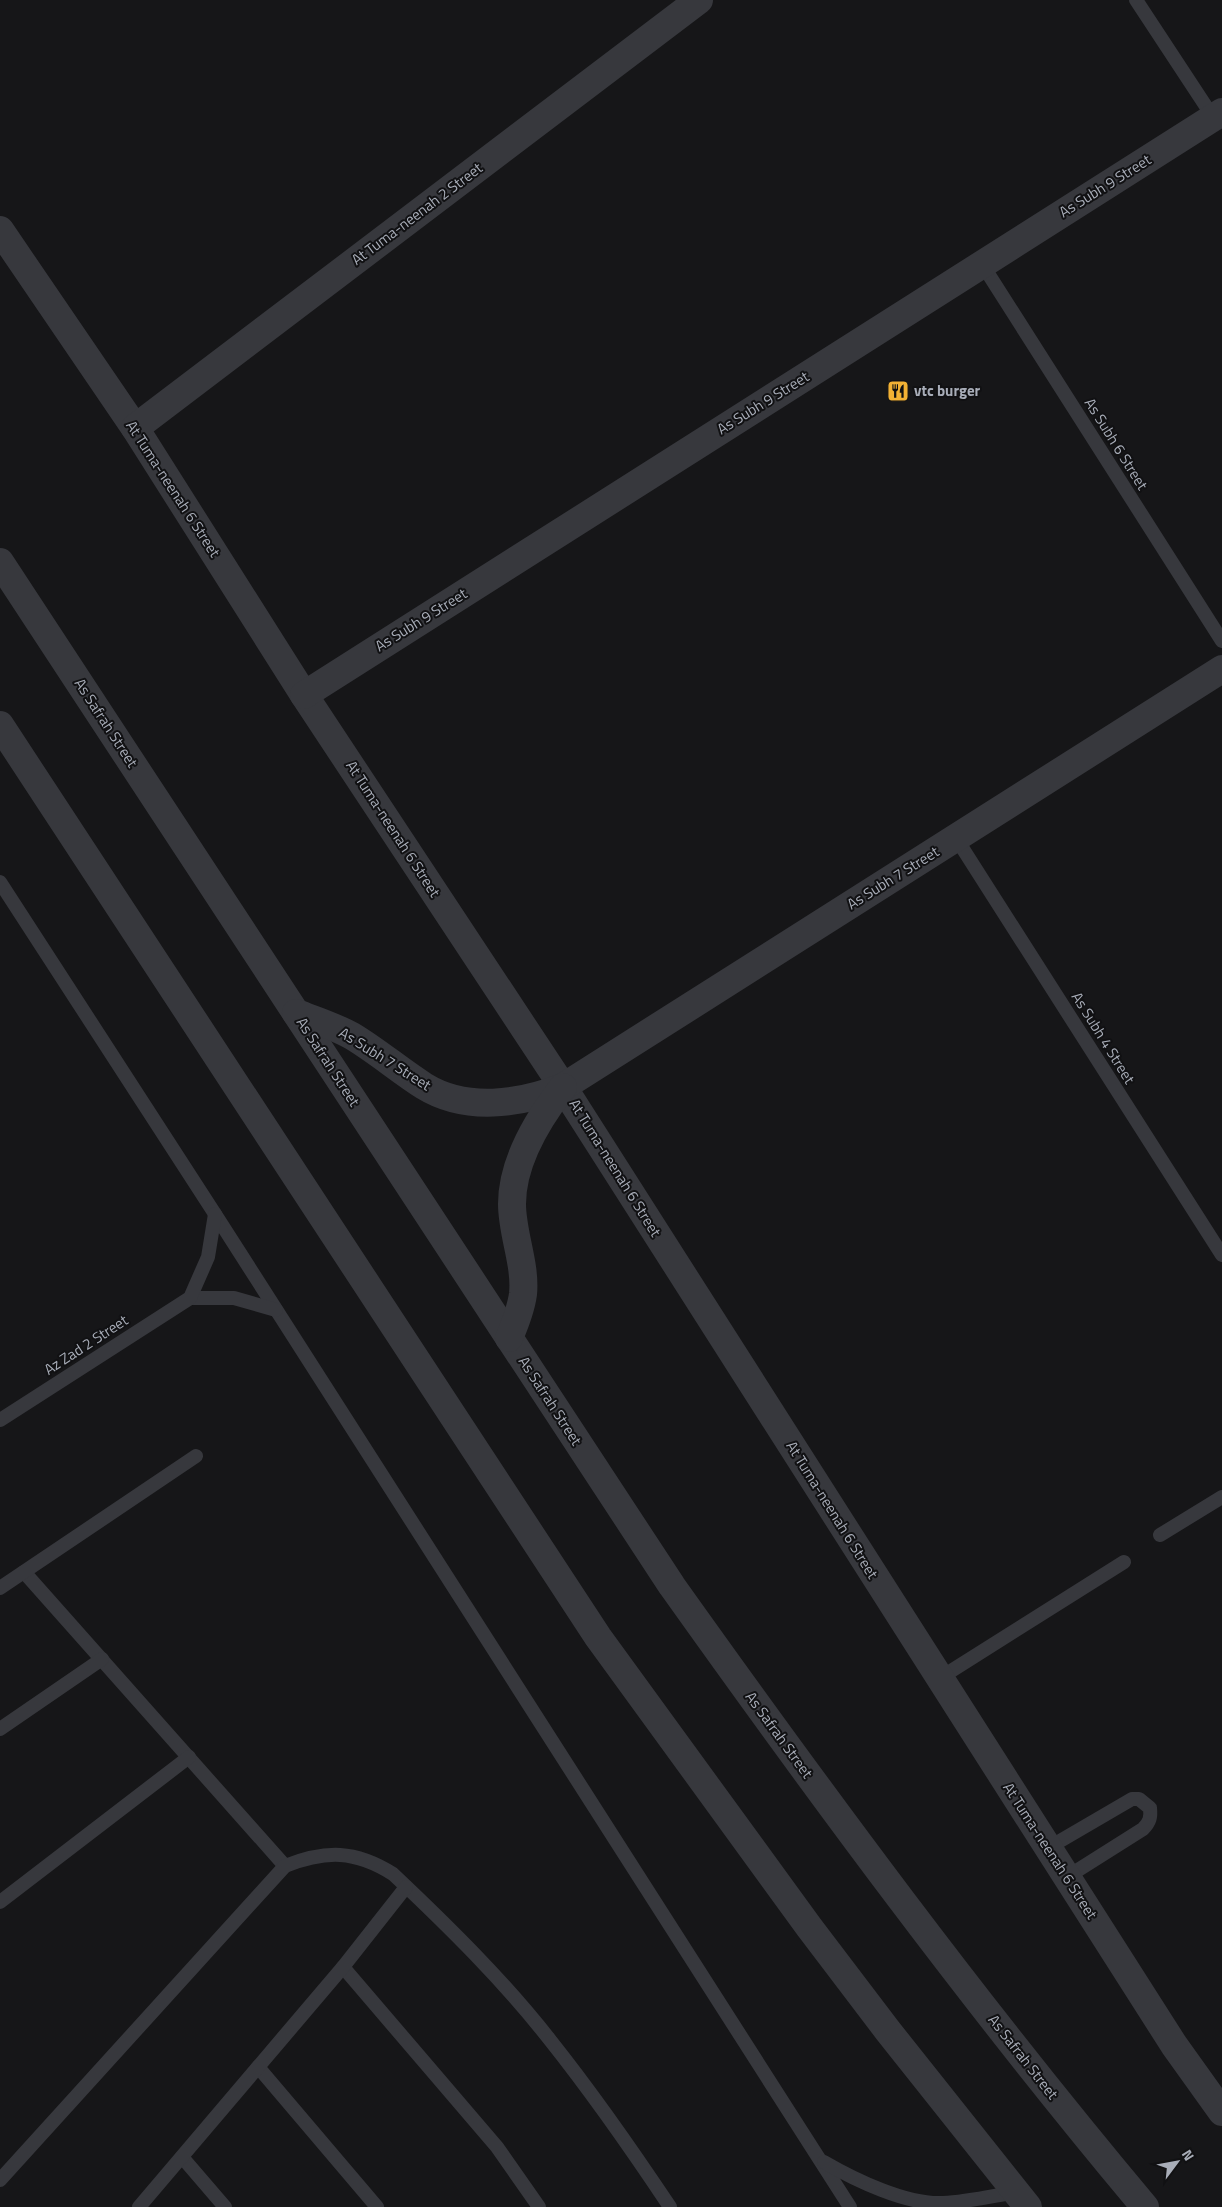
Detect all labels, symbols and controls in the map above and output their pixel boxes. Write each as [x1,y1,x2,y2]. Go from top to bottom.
street label: As Subh 9 Street [1054,148,1156,223]
street label: At Tuma-neenah 2 Street [346,156,488,271]
street label: As Subh 9 Street [712,365,814,440]
restaurant icon: vtc burger [886,379,910,403]
place label: vtc burger [914,379,981,402]
street label: As Subh 6 Street [1079,393,1154,495]
street label: At Tuma-neenah 6 Street [120,416,227,562]
street label: As Subh 9 Street [370,582,472,657]
street label: As Safrah Street [69,673,144,773]
street label: At Tuma-neenah 6 Street [340,756,447,902]
street label: As Subh 7 Street [842,840,944,915]
street label: As Subh 4 Street [1066,987,1141,1089]
street label: As Safrah Street [291,1012,366,1112]
street label: As Subh 7 Street [335,1021,436,1097]
street label: At Tuma-neenah 6 Street [564,1094,668,1242]
street label: Az Zad 2 Street [39,1308,133,1380]
street label: As Safrah Street [513,1351,588,1451]
street label: At Tuma-neenah 6 Street [781,1436,885,1584]
street label: As Safrah Street [740,1686,819,1784]
street label: At Tuma-neenah 6 Street [997,1778,1104,1924]
street label: As Safrah Street [983,2009,1064,2105]
north arrow [1152,2137,1202,2187]
text: N [1177,2145,1200,2165]

